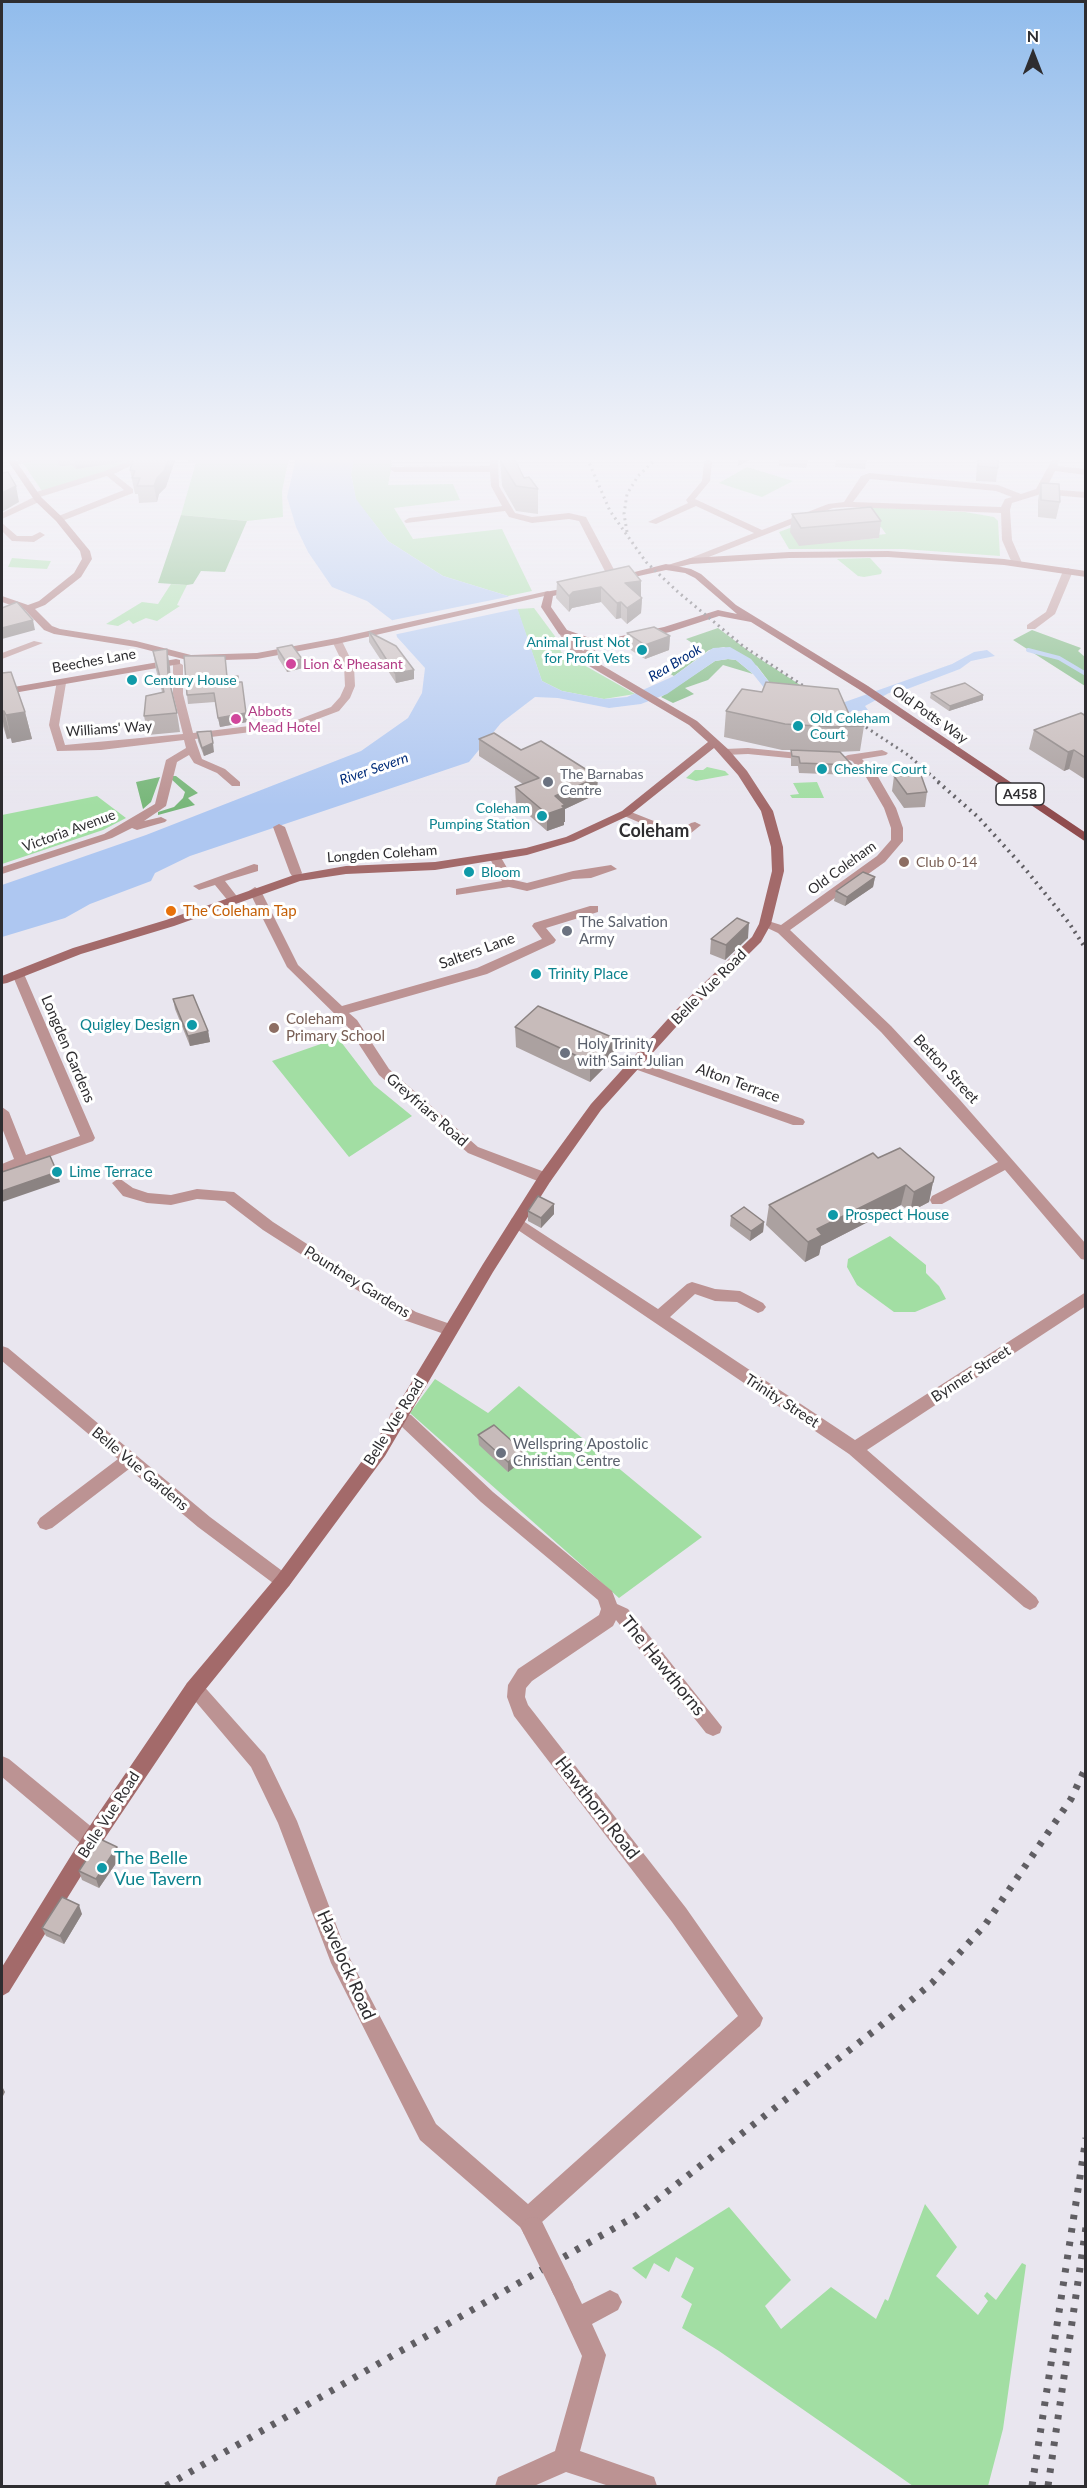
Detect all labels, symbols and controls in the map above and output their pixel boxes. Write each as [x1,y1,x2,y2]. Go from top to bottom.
north arrow [1003,24,1063,84]
text: N [1027,26,1039,45]
place label: Animal Trust Not for Profit Vets [526,634,630,666]
water label: Rea Brook [645,641,705,685]
marker: Animal Trust Not for Profit Vets [635,643,649,657]
street label: Beeches Lane [51,645,137,677]
place label: Lion & Pheasant [303,656,403,672]
marker: Lion & Pheasant [284,657,298,671]
place label: Century House [144,672,237,688]
marker: Century House [125,673,139,687]
street label: Old Potts Way [889,683,971,747]
place label: Abbots Mead Hotel [248,703,321,736]
place label: Old Coleham Court [810,710,890,742]
marker: Abbots Mead Hotel [229,712,243,726]
street label: Williams' Way [65,718,153,740]
marker: Old Coleham Court [791,719,805,733]
water label: River Severn [337,749,411,789]
place label: Cheshire Court [834,761,927,777]
marker: Cheshire Court [815,762,829,776]
place label: The Barnabas Centre [560,766,644,798]
marker: The Barnabas Centre [541,775,555,789]
road number: A458 [996,783,1044,805]
place label: Coleham Pumping Station [429,800,530,832]
street label: Victoria Avenue [20,806,118,856]
marker: Coleham Pumping Station [535,809,549,823]
district label: Coleham [619,820,689,842]
street label: Old Coleham [805,838,879,898]
street label: Longden Coleham [326,842,438,866]
place label: Club 0-14 [916,854,977,870]
marker: Club 0-14 [897,855,911,869]
place label: Bloom [481,864,521,880]
marker: Bloom [462,865,476,879]
place label: The Coleham Tap [183,902,297,920]
marker: The Coleham Tap [164,904,178,918]
place label: The Salvation Army [579,913,668,948]
marker: The Salvation Army [560,924,574,938]
street label: Salters Lane [437,929,517,973]
street label: Belle Vue Road [668,946,750,1028]
place label: Trinity Place [548,965,628,983]
marker: Trinity Place [529,967,543,981]
street label: Longden Gardens [37,993,99,1105]
place label: Coleham Primary School [286,1010,385,1045]
place label: Quigley Design [80,1016,180,1034]
marker: Quigley Design [185,1018,199,1032]
marker: Coleham Primary School [267,1021,281,1035]
street label: Betton Street [909,1031,983,1107]
place label: Holy Trinity with Saint Julian [577,1035,684,1070]
marker: Holy Trinity with Saint Julian [558,1046,572,1060]
street label: Alton Terrace [694,1060,782,1106]
street label: Greyfriars Road [383,1070,471,1150]
place label: Lime Terrace [69,1163,153,1181]
marker: Lime Terrace [50,1165,64,1179]
place label: Prospect House [845,1206,949,1224]
marker: Prospect House [826,1208,840,1222]
street label: Pountney Gardens [301,1242,413,1322]
street label: Bynner Street [928,1342,1014,1406]
street label: Trinity Street [742,1370,822,1432]
street label: Belle Vue Road [360,1375,428,1469]
street label: Belle Vue Gardens [88,1423,192,1515]
place label: Wellspring Apostolic Christian Centre [513,1435,648,1470]
marker: Wellspring Apostolic Christian Centre [494,1446,508,1460]
street label: The Hawthorns [616,1612,710,1720]
street label: Hawthorn Road [550,1752,644,1864]
street label: Belle Vue Road [74,1769,144,1861]
place label: The Belle Vue Tavern [114,1847,202,1890]
marker: The Belle Vue Tavern [95,1861,109,1875]
street label: Havelock Road [312,1907,380,2023]

